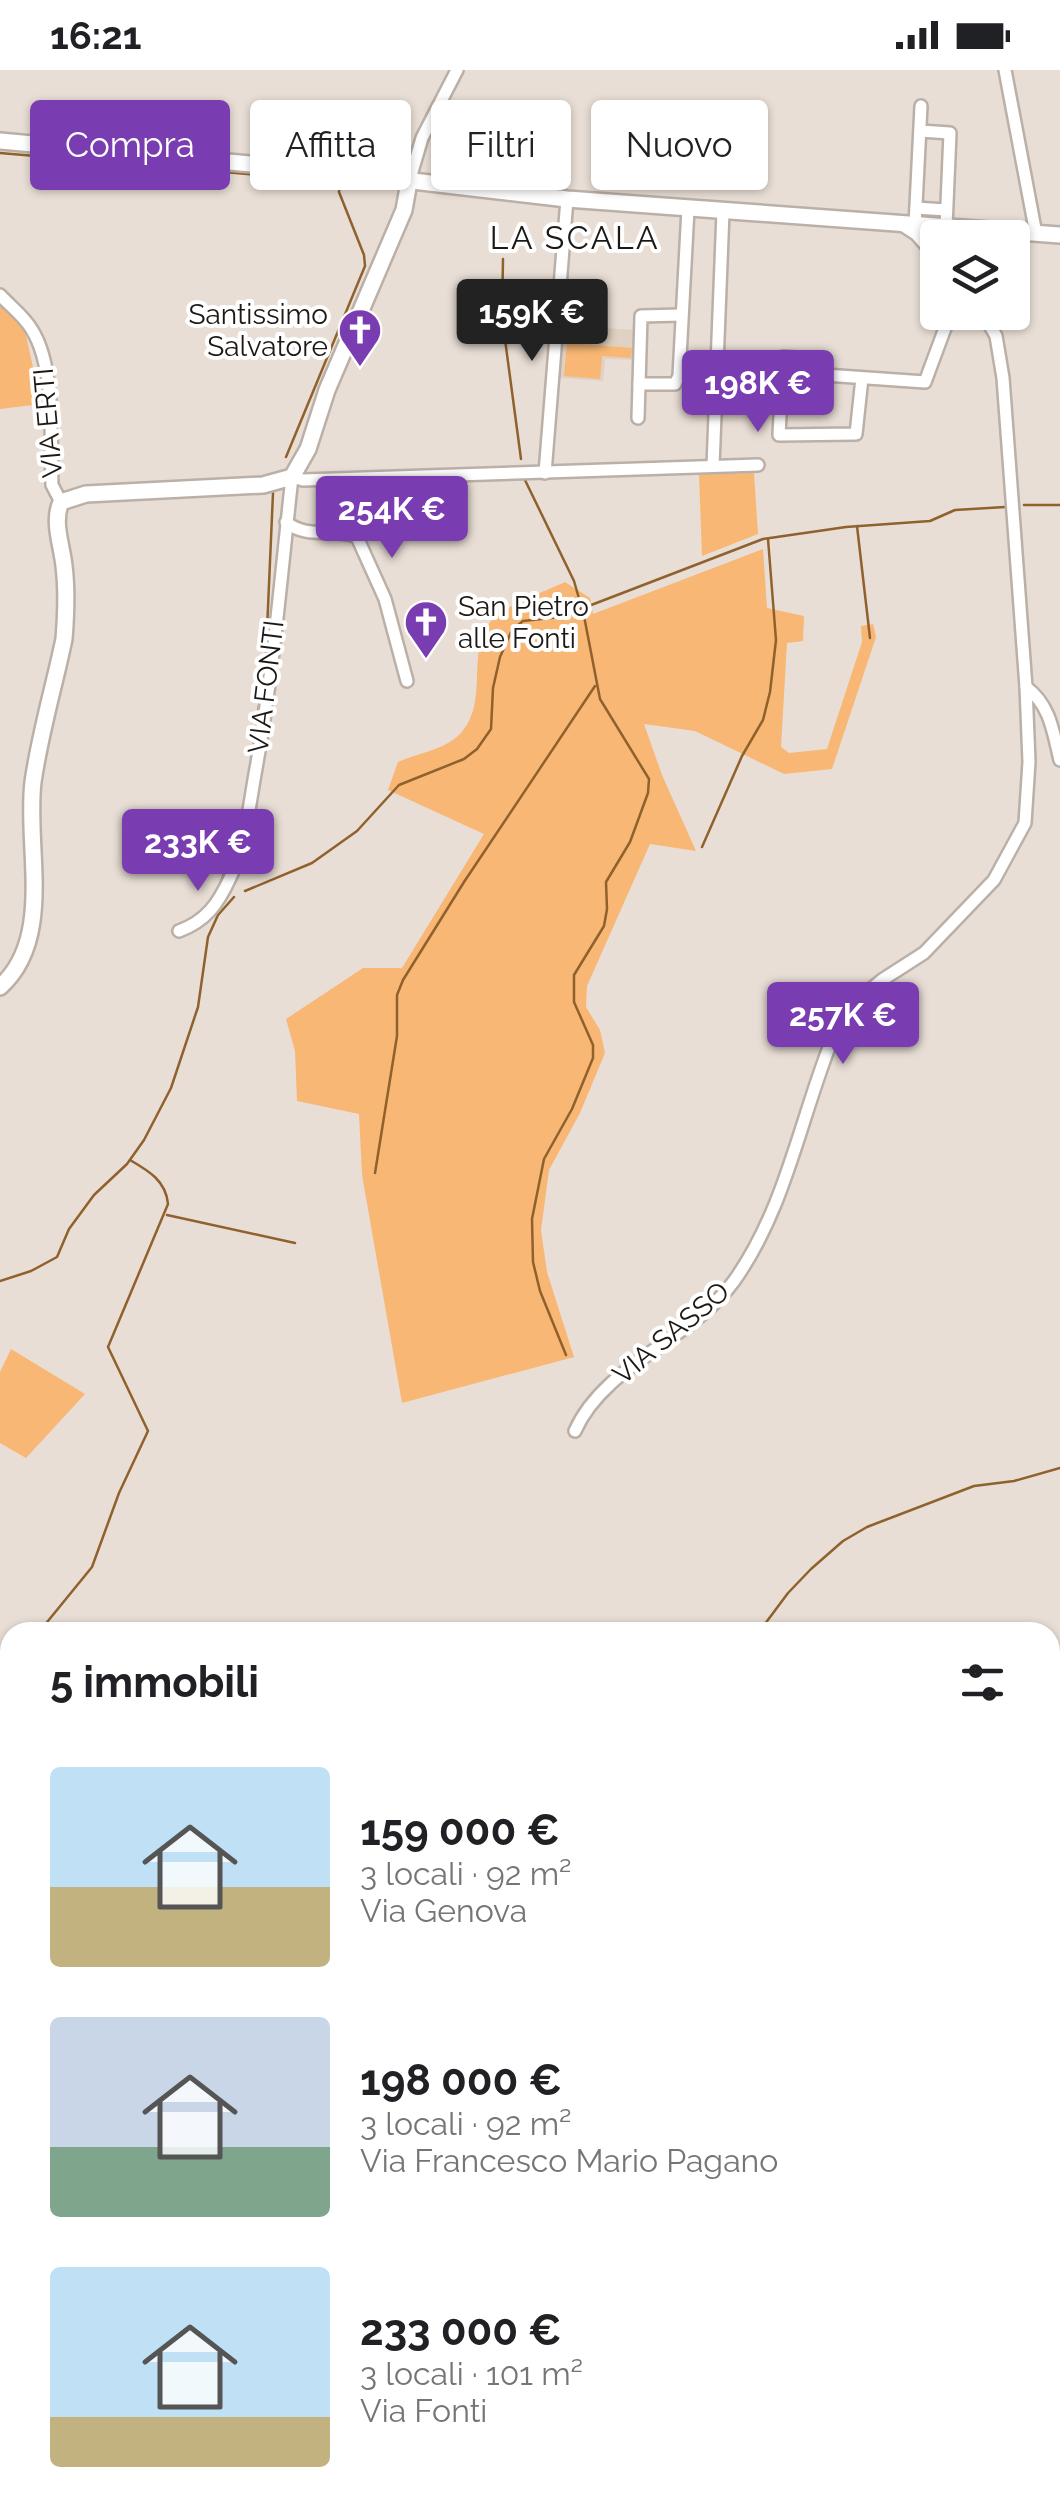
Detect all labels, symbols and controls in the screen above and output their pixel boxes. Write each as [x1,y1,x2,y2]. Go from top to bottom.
text: 16:21 [50,13,141,58]
chip: Compra [30,100,230,190]
chip: Affitta [250,100,411,190]
chip: Filtri [431,100,571,190]
chip: Nuovo [591,100,768,190]
district label: LA SCALA [490,219,660,256]
map controls [920,220,1030,330]
button: layers [920,220,1030,330]
pin: 159K € [451,279,613,364]
text: 159K € [479,293,585,330]
place label: Santissimo Salvatore [189,298,328,363]
church icon: Santissimo Salvatore [337,307,383,368]
pin: 198K € [677,350,839,435]
text: 198K € [704,364,812,401]
street label: VIA ERTI [27,367,69,479]
pin: 254K € [311,476,473,561]
text: 254K € [338,490,446,527]
place label: San Pietro alle Fonti [458,590,589,655]
church icon: San Pietro alle Fonti [403,599,449,660]
street label: VIA FONTI [241,619,291,755]
pin: 233K € [117,809,279,894]
text: 233K € [144,823,252,860]
pin: 257K € [762,982,924,1067]
text: 257K € [789,996,897,1033]
street label: VIA SASSO [606,1275,736,1391]
icon: filters [955,1655,1010,1710]
text: 5 immobili [50,1658,259,1707]
text: 159 000 € [360,1806,560,1855]
icon: home [130,1807,250,1927]
text: 3 locali · 92 m² [360,1855,571,1892]
text: Via Genova [360,1892,527,1929]
text: 198 000 € [360,2056,562,2105]
icon: home [130,2057,250,2177]
text: 3 locali · 92 m² [360,2105,571,2142]
text: Via Francesco Mario Pagano [360,2142,778,2179]
text: 233 000 € [360,2306,562,2355]
icon: home [130,2307,250,2427]
text: 3 locali · 101 m² [360,2355,583,2392]
text: Via Fonti [360,2392,487,2429]

